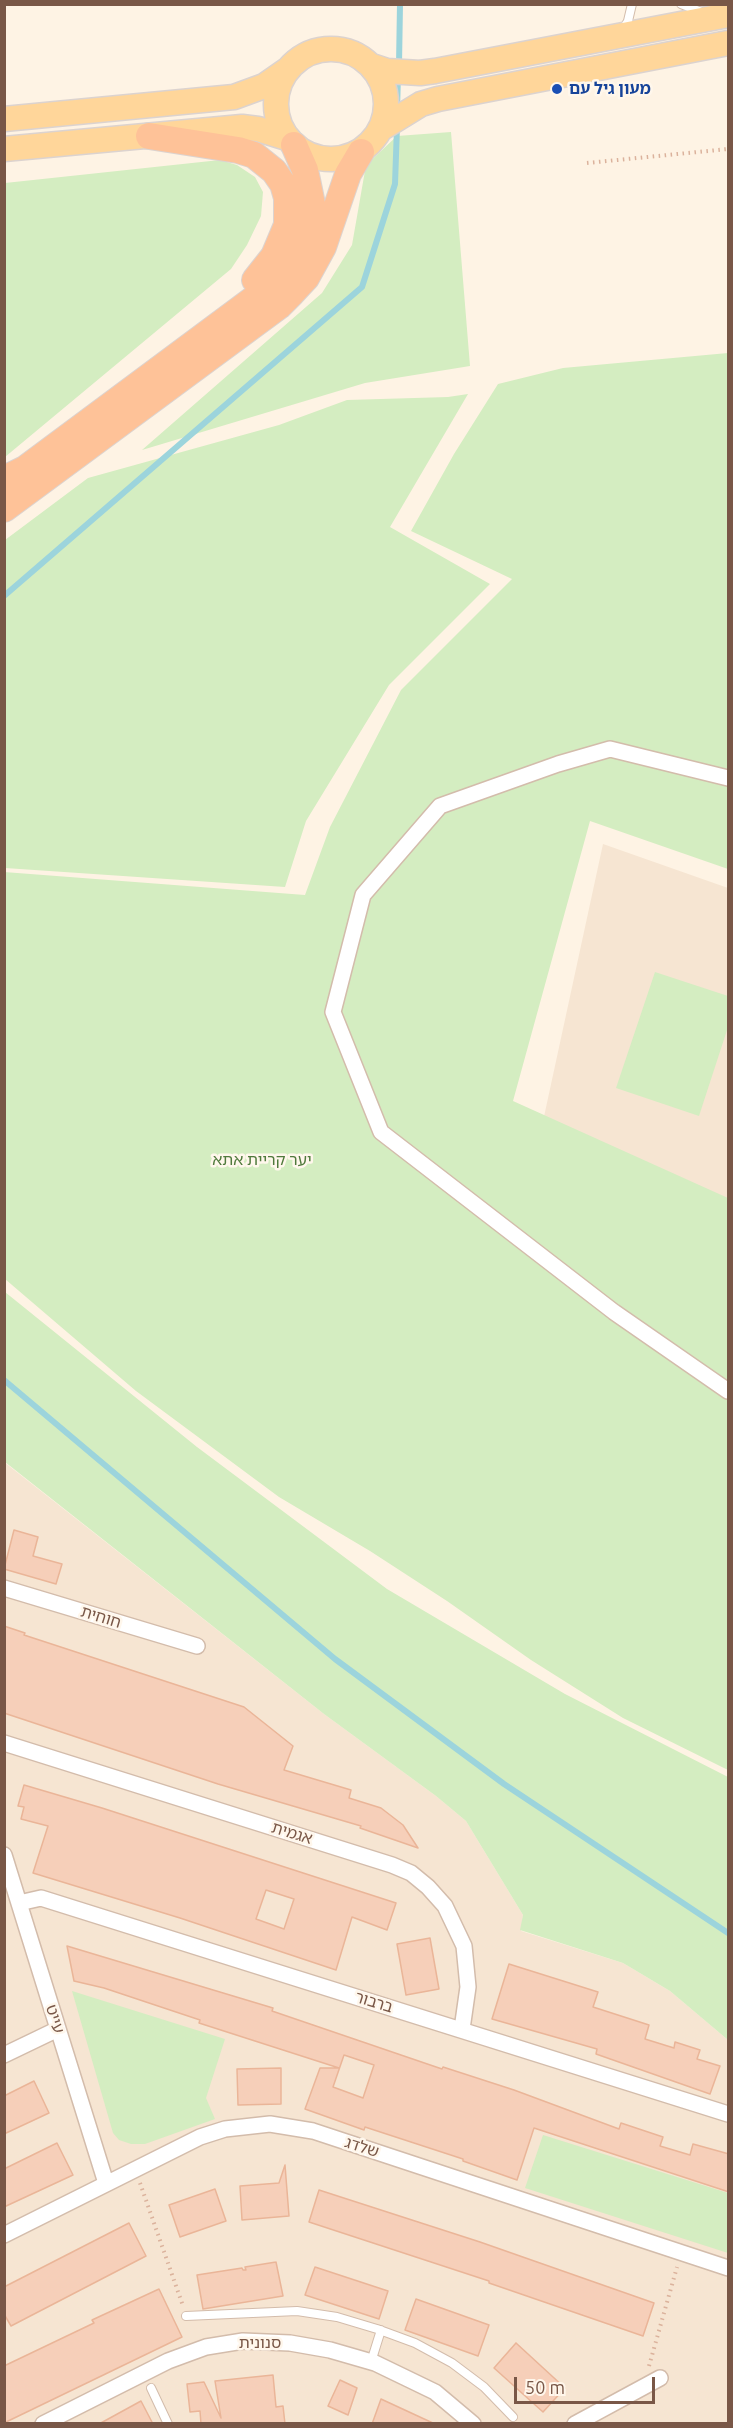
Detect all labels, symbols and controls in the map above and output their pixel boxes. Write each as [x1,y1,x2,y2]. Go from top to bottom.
place label: מעון גיל עם [569,79,651,99]
marker: מעון גיל עם [550,82,564,96]
park label: יער קריית אתא [212,1150,312,1170]
street label: חוחית [78,1602,124,1632]
street label: אגמית [269,1818,315,1848]
street label: ברבור [353,1987,395,2017]
street label: עייט [42,2002,68,2036]
street label: שלדג [343,2133,381,2161]
street label: סנונית [239,2333,281,2353]
scale bar [517,2365,658,2403]
text: 50 m [525,2377,565,2397]

